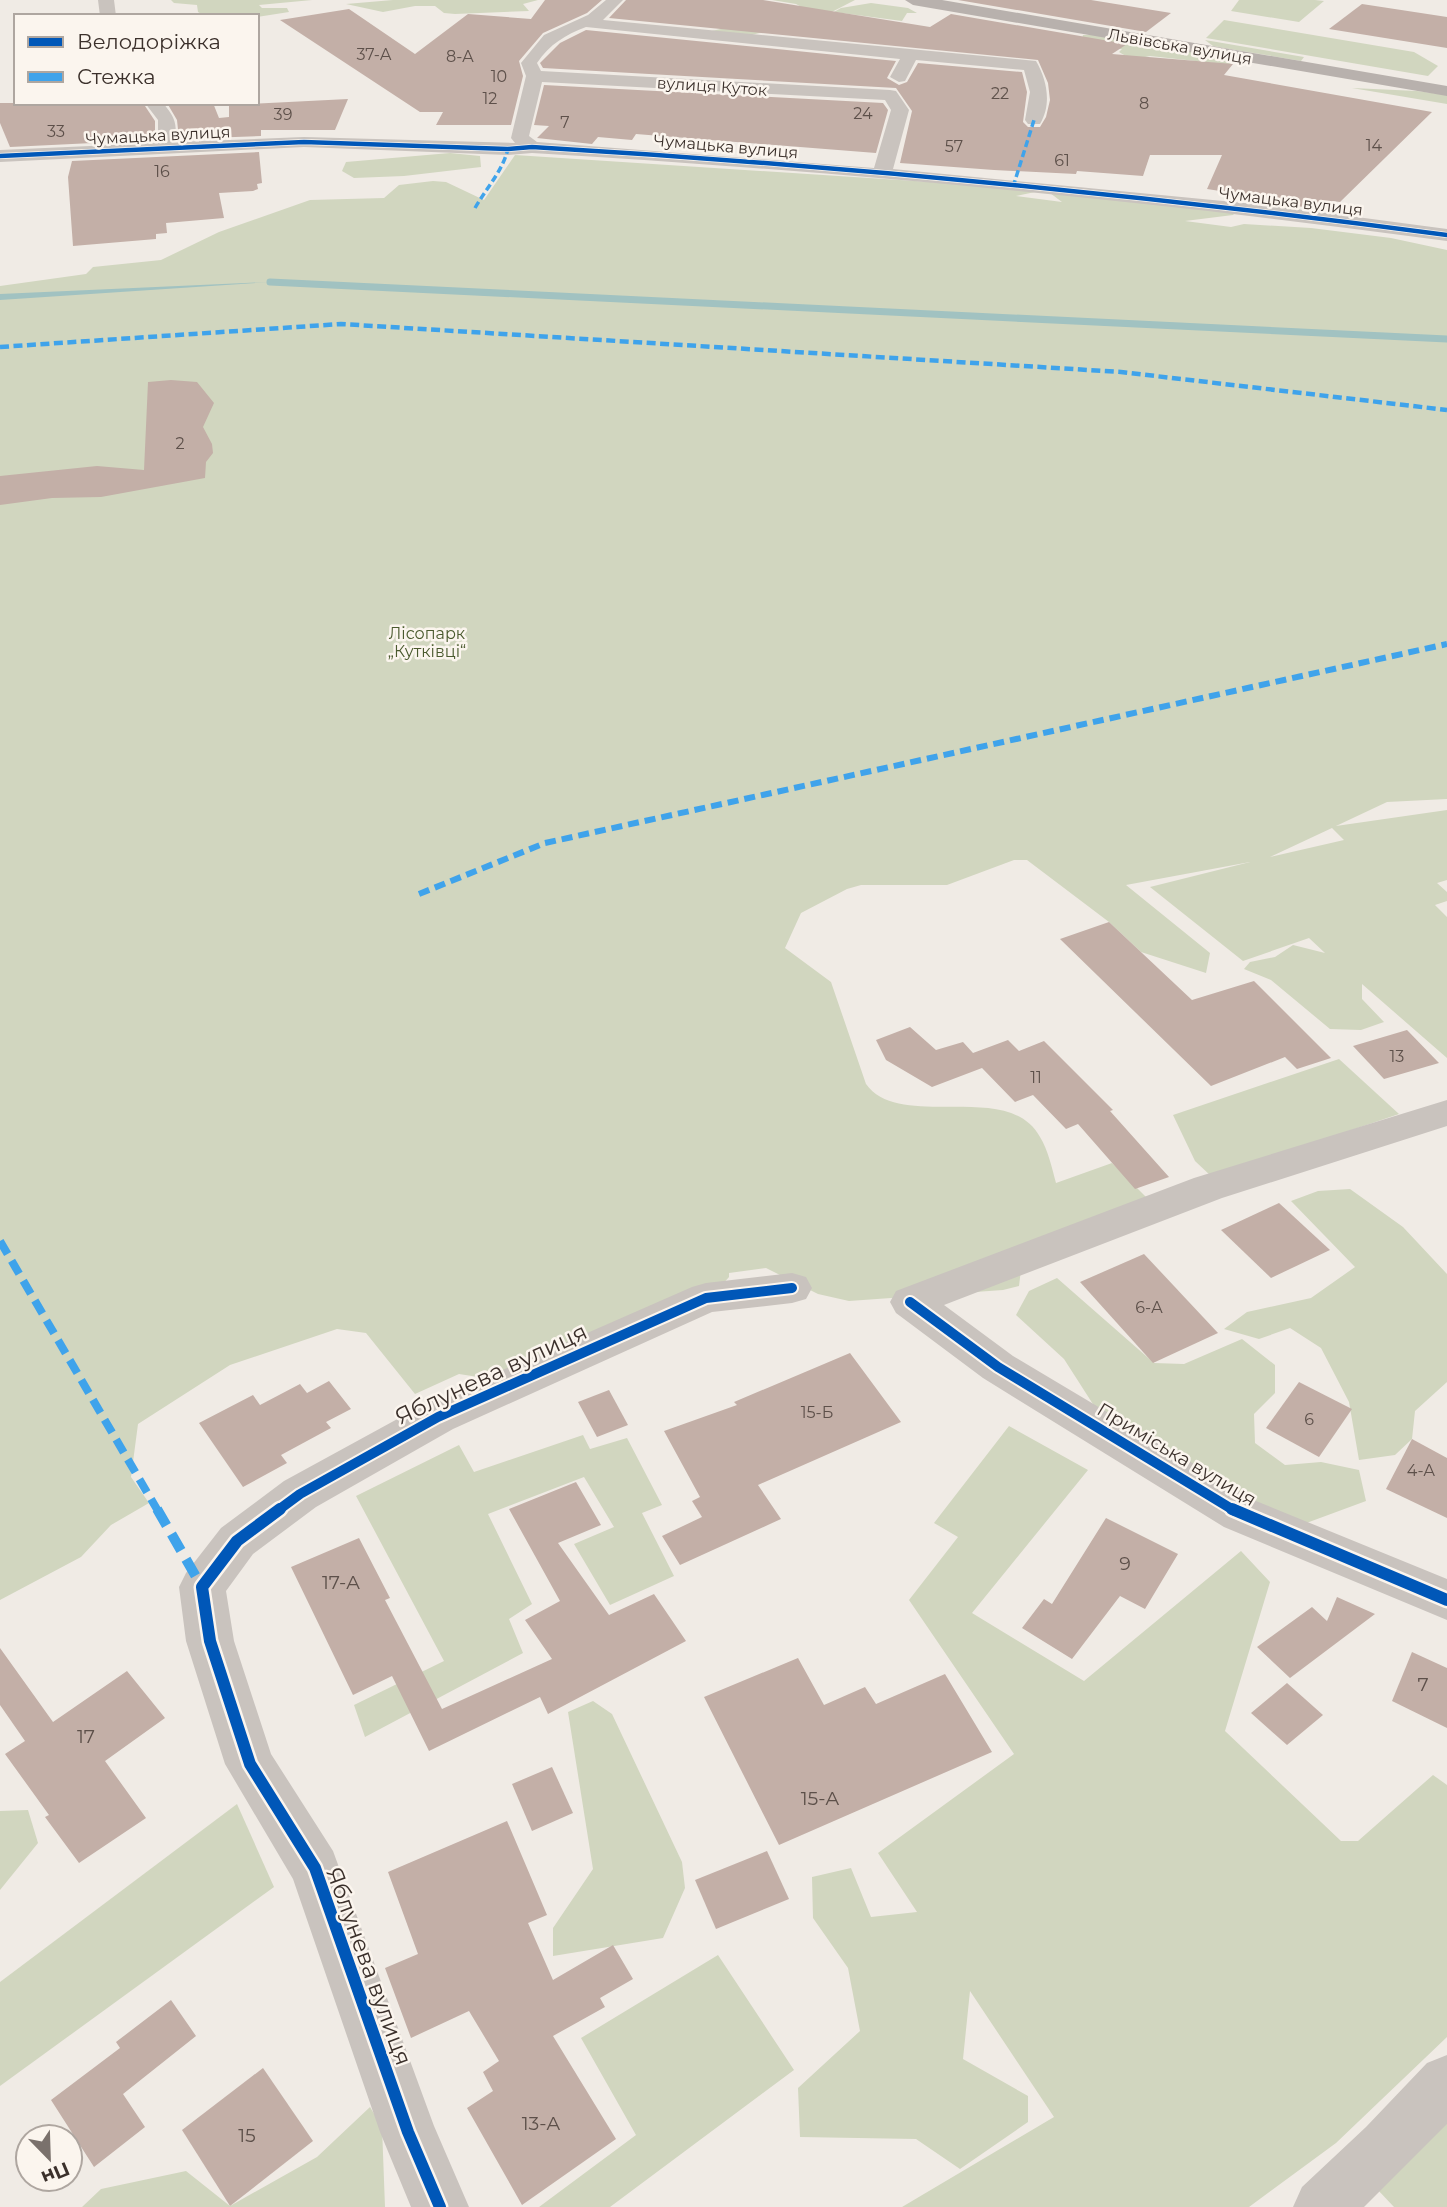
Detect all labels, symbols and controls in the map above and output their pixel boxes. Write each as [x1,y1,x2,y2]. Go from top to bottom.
legend [14,14,259,105]
street label: Львівська вулиця [1106,24,1254,69]
text: Велодоріжка [77,29,221,54]
house number: 37-А [356,45,392,64]
house number: 8-А [446,47,474,66]
text: Стежка [77,64,155,89]
house number: 10 [491,67,507,86]
street label: вулиця Куток [656,73,769,100]
house number: 22 [991,84,1009,103]
house number: 12 [483,89,497,108]
house number: 8 [1139,94,1149,113]
house number: 24 [853,104,873,123]
house number: 39 [274,105,292,124]
house number: 7 [560,113,570,132]
house number: 33 [47,122,65,141]
street label: Чумацька вулиця [85,122,231,149]
street label: Чумацька вулиця [653,131,799,162]
house number: 14 [1366,136,1383,155]
house number: 57 [945,137,963,156]
house number: 61 [1054,151,1070,170]
house number: 16 [154,162,170,181]
street label: Чумацька вулиця [1218,183,1364,220]
house number: 2 [175,434,185,453]
park label: Лісопарк „Кутківці“ [388,624,466,661]
house number: 13 [1390,1047,1404,1066]
house number: 11 [1030,1068,1042,1087]
house number: 6-А [1135,1298,1163,1317]
street label: Яблунева вулиця [390,1317,592,1431]
street label: Приміська вулиця [1093,1398,1260,1511]
house number: 15-Б [801,1403,833,1422]
house number: 6 [1304,1410,1314,1429]
house number: 4-А [1407,1461,1435,1480]
house number: 9 [1119,1552,1131,1575]
house number: 17-А [322,1571,360,1594]
house number: 7 [1417,1673,1429,1696]
house number: 17 [77,1725,95,1748]
house number: 15-А [801,1787,839,1810]
street label: Яблунева вулиця [320,1863,418,2069]
house number: 13-А [522,2112,560,2135]
north arrow [14,2123,84,2193]
house number: 15 [238,2124,256,2147]
text: Пн [38,2157,73,2189]

